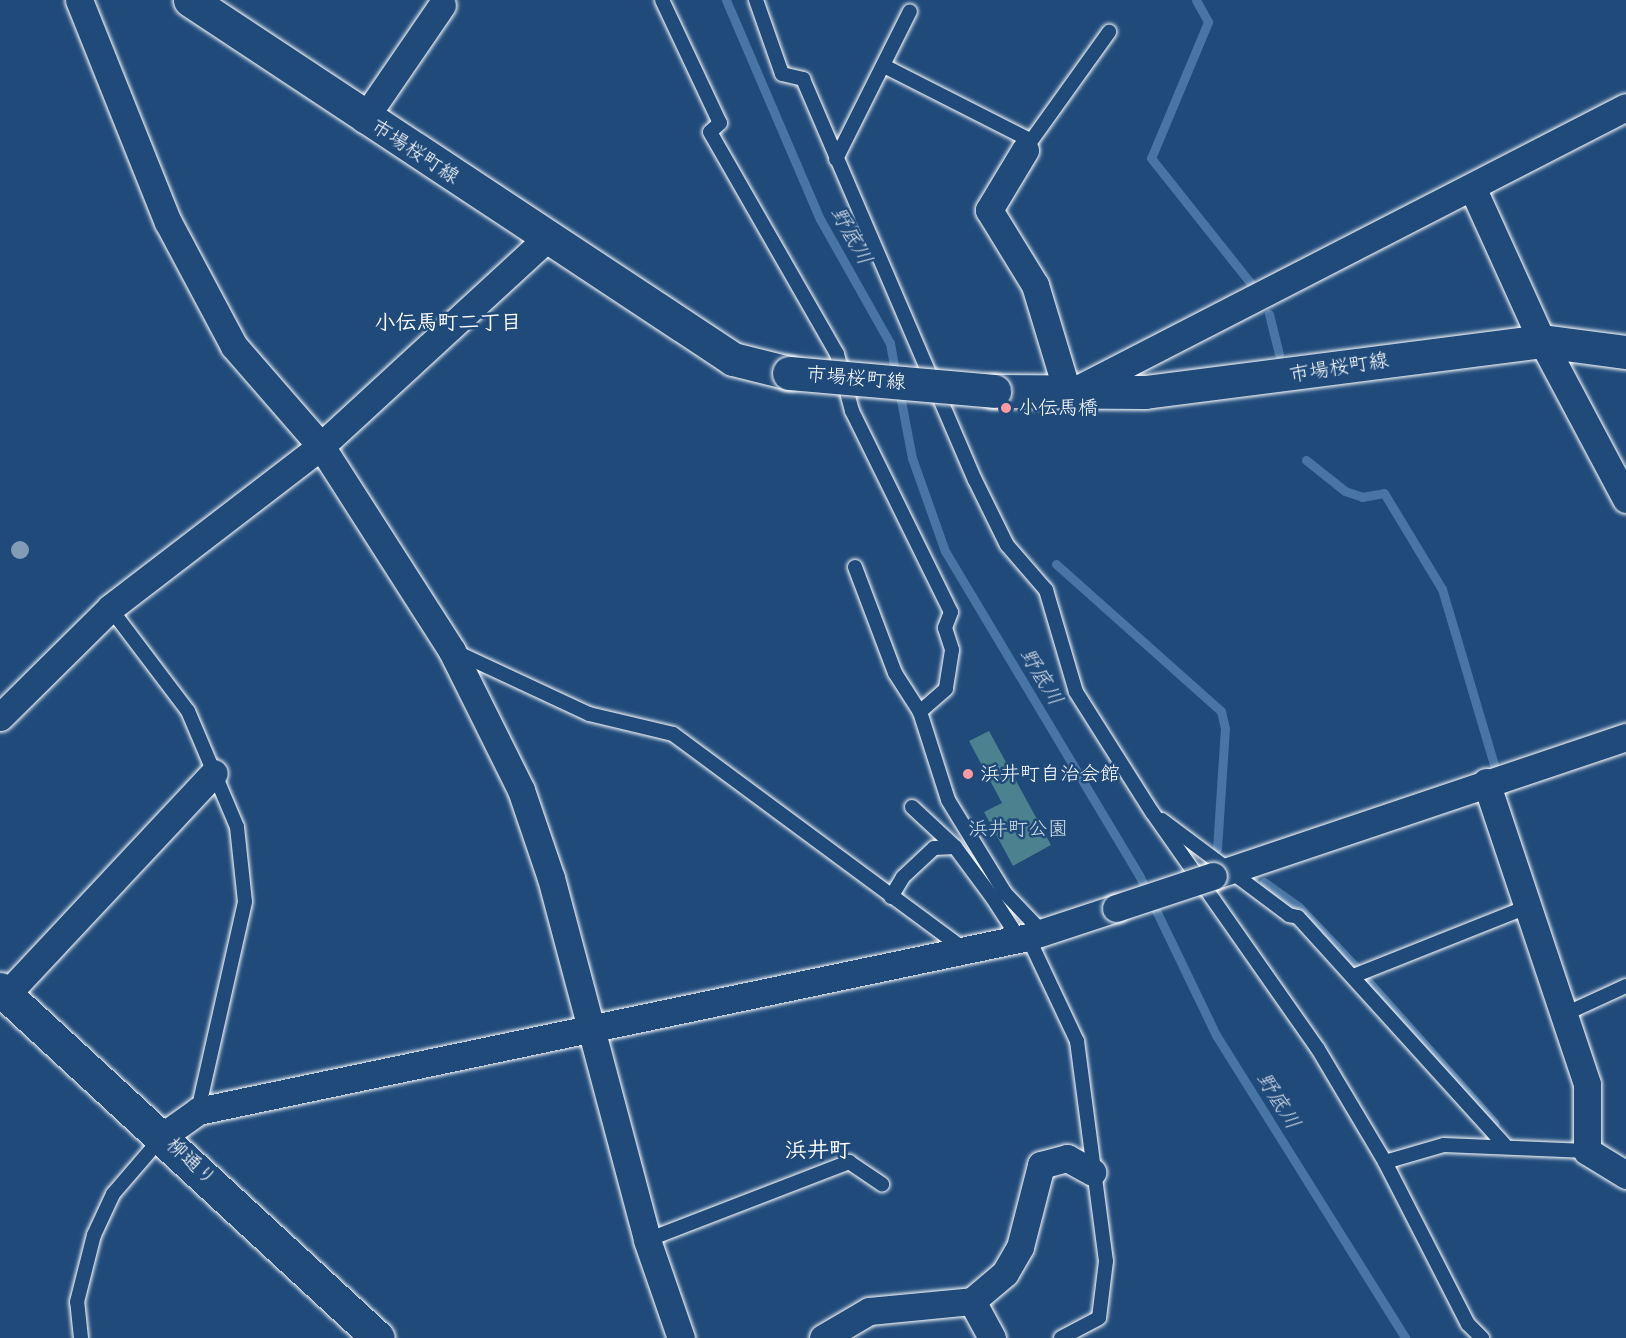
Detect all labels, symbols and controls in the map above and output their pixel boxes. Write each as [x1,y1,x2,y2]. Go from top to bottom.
street label: 市場桜町線 [367,115,463,189]
water label: 野底川 [825,202,877,270]
district label: 小伝馬町二丁目 [375,310,521,336]
street label: 市場桜町線 [1288,348,1390,388]
street label: 市場桜町線 [805,363,907,395]
place label: 小伝馬橋 [1018,396,1098,420]
marker: 小伝馬橋 [999,401,1013,415]
water label: 野底川 [1014,644,1068,710]
place label: 浜井町自治会館 [980,762,1120,786]
marker: 浜井町自治会館 [961,767,975,781]
park label: 浜井町公園 [968,817,1068,841]
water label: 野底川 [1251,1068,1305,1134]
street label: 柳通り [161,1133,221,1191]
district label: 浜井町 [785,1138,851,1164]

